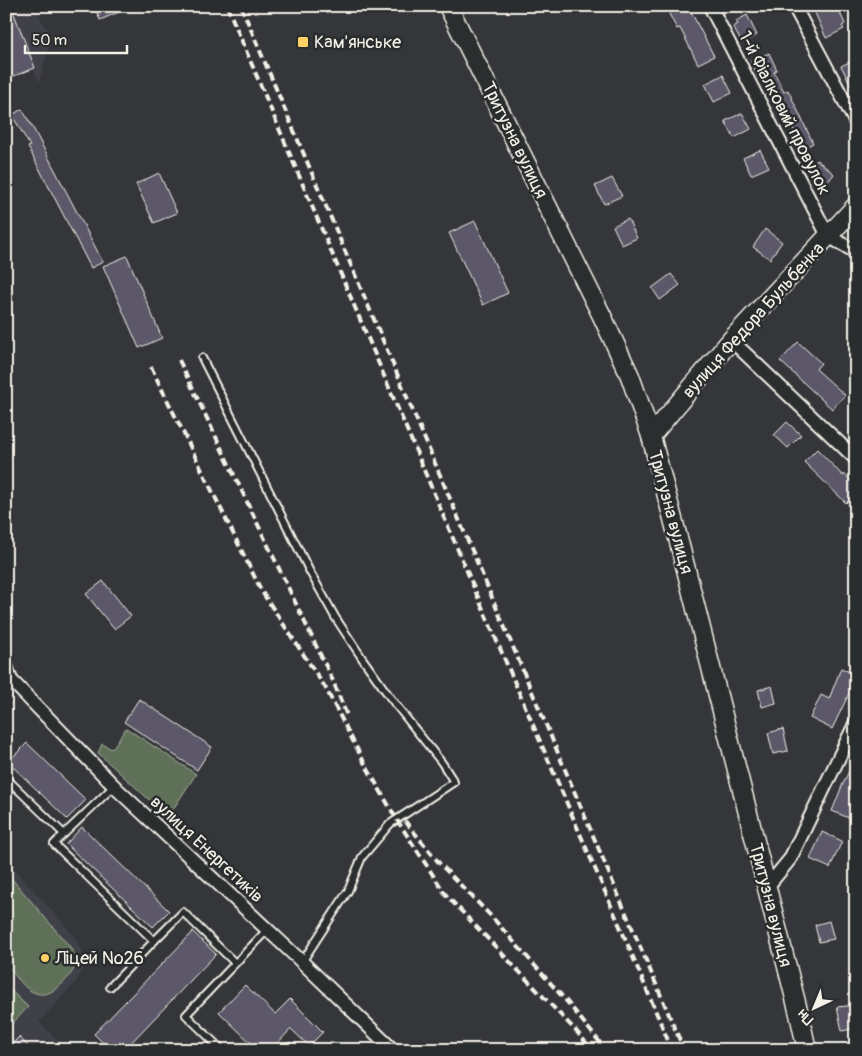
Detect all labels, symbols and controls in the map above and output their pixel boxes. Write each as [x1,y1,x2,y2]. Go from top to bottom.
scale bar [25,22,128,54]
street label: 1-й Фіалковий провулок [733,27,836,199]
text: 50 m [32,31,67,50]
place label: Кам'янське [314,31,401,54]
marker: Кам'янське [296,35,310,49]
street label: Тритузна вулиця [476,78,553,202]
street label: вулиця Федора Бульбенка [677,238,829,403]
street label: Тритузна вулиця [643,448,698,576]
street label: вулиця Енергетиків [145,791,268,908]
street label: Тритузна вулиця [744,841,797,969]
place label: Ліцей №26 [54,947,144,970]
marker: Ліцей №26 [39,952,51,964]
north arrow [790,984,840,1034]
text: Пн [794,1006,817,1028]

